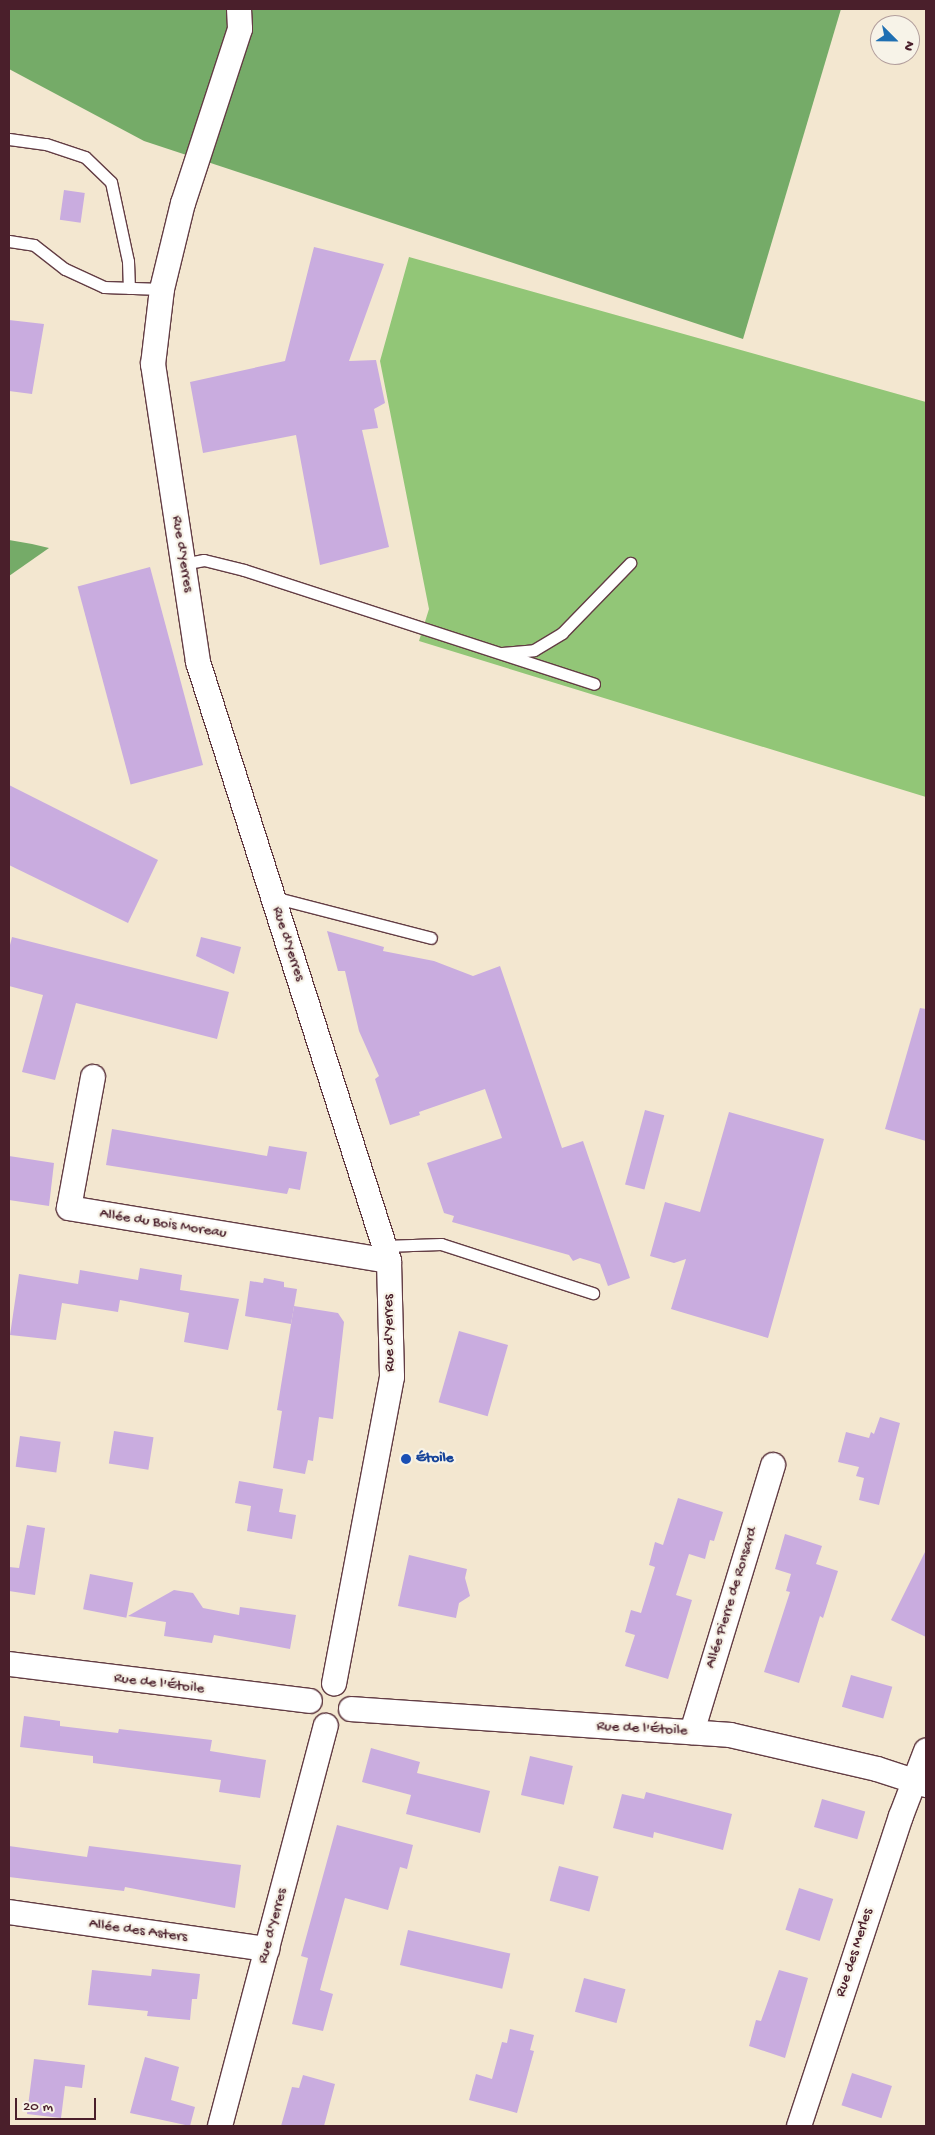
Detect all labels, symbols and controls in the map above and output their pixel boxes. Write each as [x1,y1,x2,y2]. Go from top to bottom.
north arrow [870,15,920,65]
text: N [899,38,918,53]
street label: Rue d'Yerres [167,514,197,594]
street label: Rue d'Yerres [267,904,309,984]
street label: Allée du Bois Moreau [98,1205,228,1243]
street label: Rue d'Yerres [380,1294,400,1372]
place label: Étoile [416,1450,454,1468]
marker: Étoile [400,1453,412,1465]
street label: Allée Pierre de Ronsard [702,1525,762,1671]
street label: Rue de l'Étoile [113,1670,205,1698]
street label: Rue de l'Étoile [596,1718,688,1740]
street label: Rue d'Yerres [254,1886,292,1966]
street label: Rue des Merles [832,1907,878,1999]
street label: Allée des Asters [88,1915,188,1947]
scale bar [18,2088,99,2120]
text: 20 m [23,2098,53,2116]

